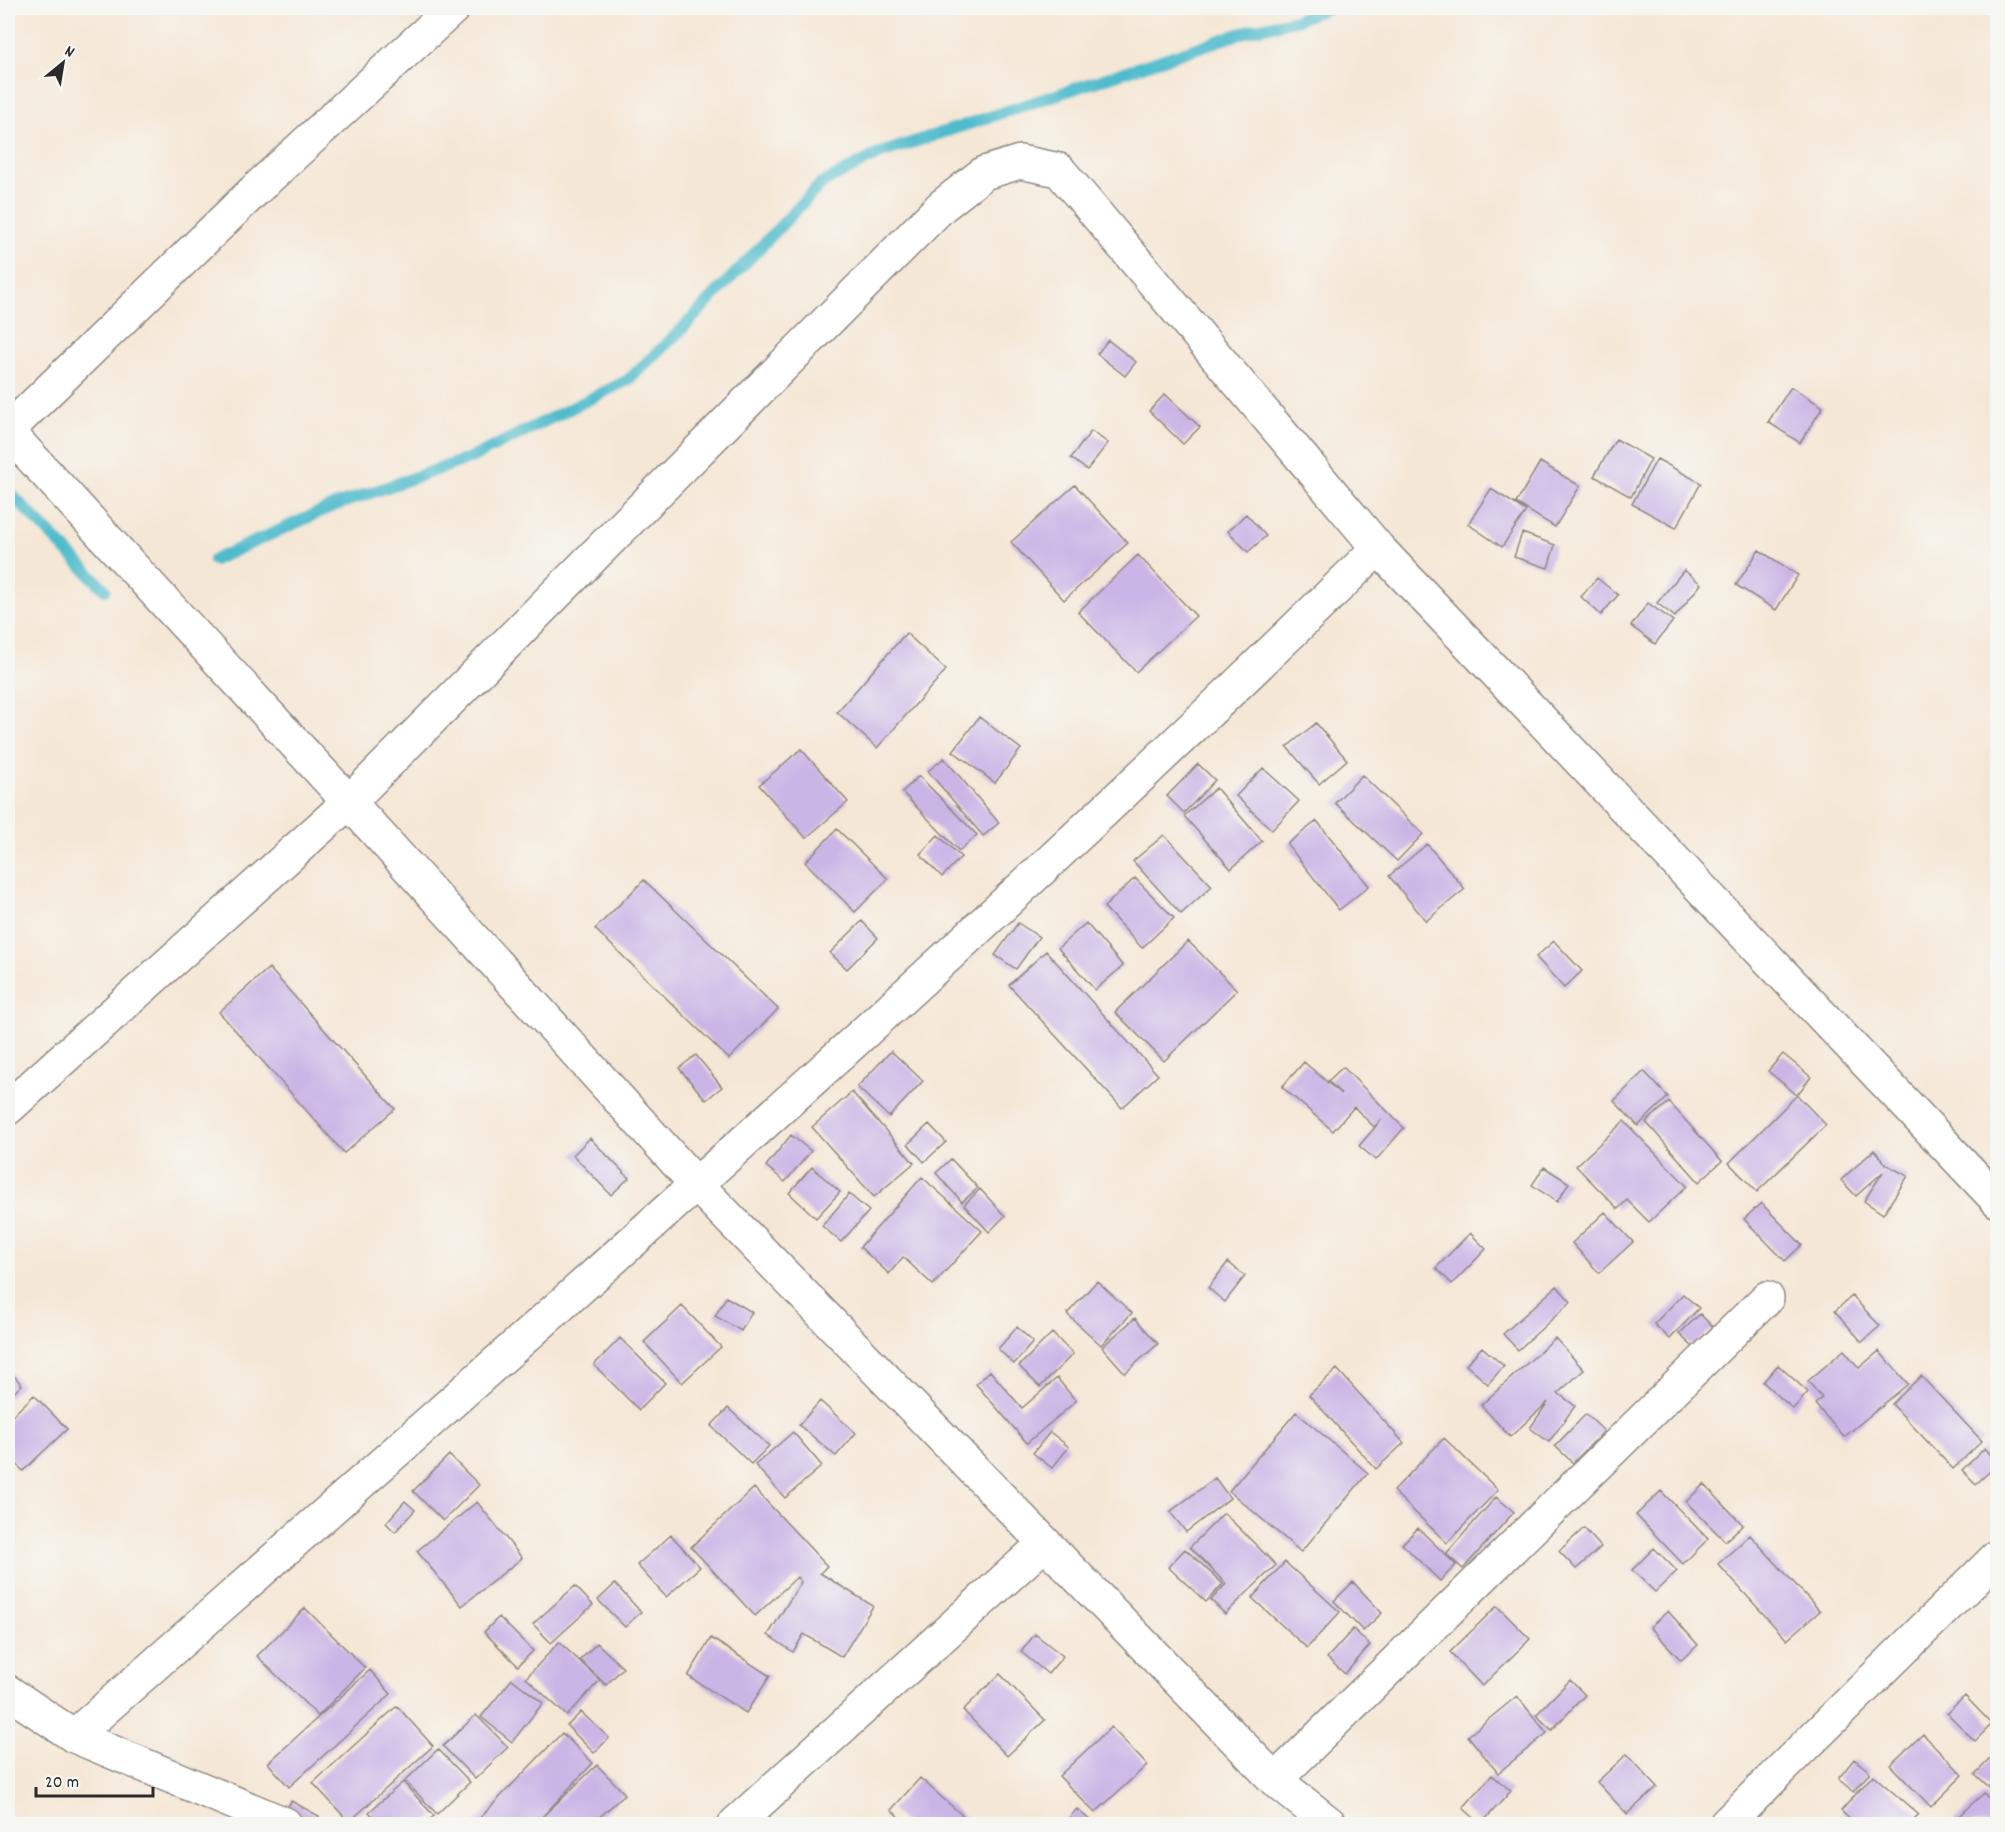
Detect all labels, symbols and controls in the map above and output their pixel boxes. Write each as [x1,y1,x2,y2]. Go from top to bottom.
north arrow [33,33,93,93]
text: N [60,40,79,64]
scale bar [36,1760,153,1798]
text: 20 m [45,1771,79,1796]

